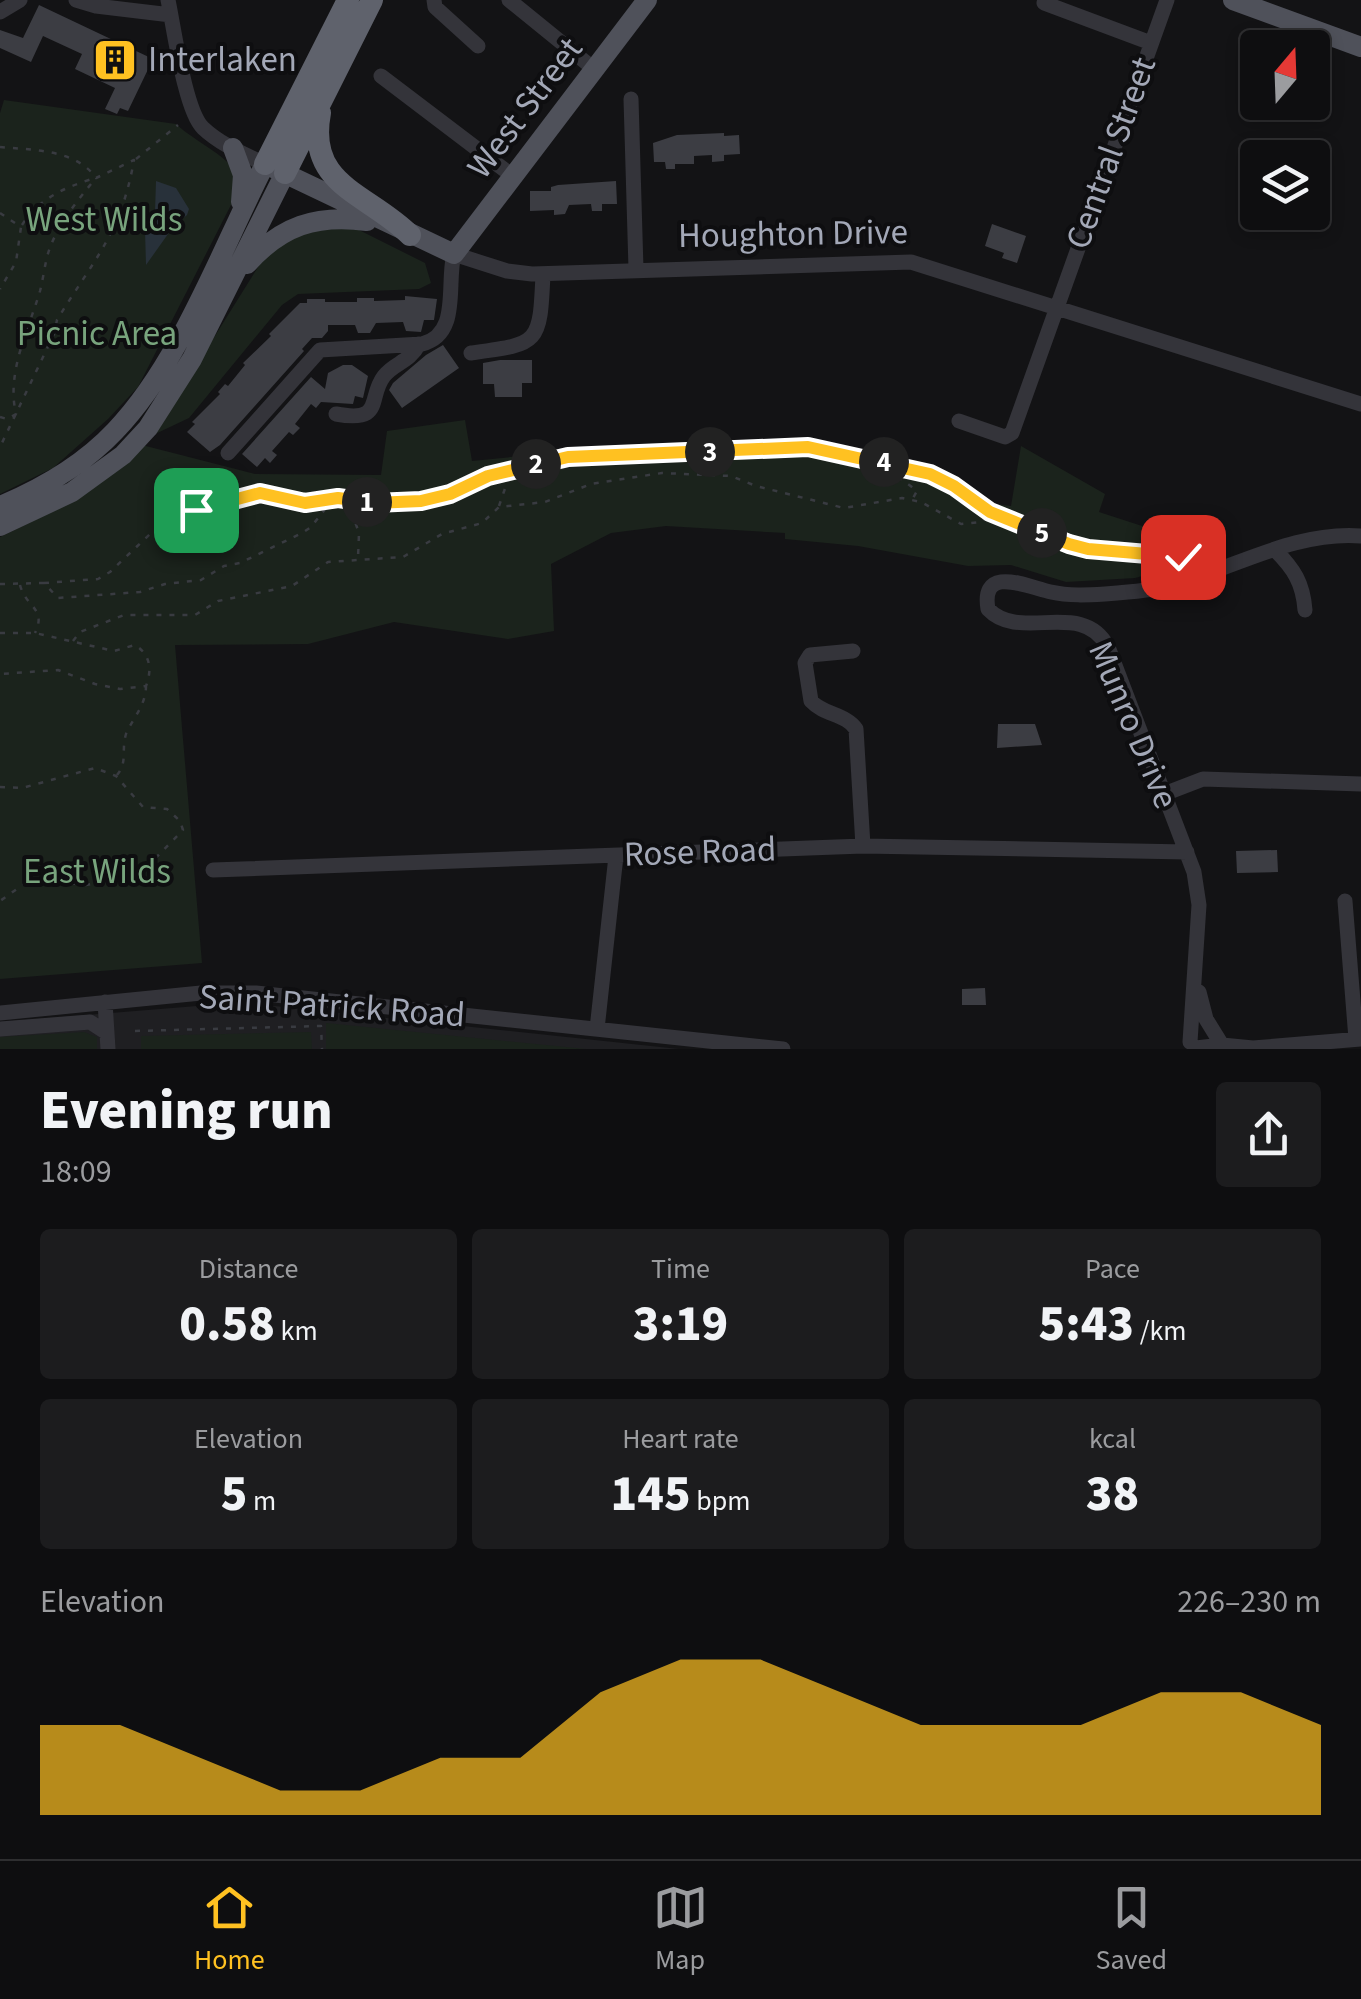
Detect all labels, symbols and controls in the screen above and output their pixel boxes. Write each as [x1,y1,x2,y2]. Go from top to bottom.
street label: West Street [455,27,595,189]
north arrow [1240,30,1330,120]
map controls [1240,30,1330,230]
place label: Interlaken [148,35,297,85]
building icon: Interlaken [92,37,138,83]
street label: Central Street [1053,50,1169,256]
button: layers [1240,140,1330,230]
park label: West Wilds [26,195,182,245]
street label: Houghton Drive [678,207,908,261]
park label: Picnic Area [17,309,177,359]
pin: 3 [685,427,735,477]
text: 3 [703,432,717,472]
pin: 4 [859,437,909,487]
pin: 2 [511,439,561,489]
text: 4 [877,442,891,482]
text: 2 [529,444,543,484]
pin [154,468,239,553]
pin: 1 [342,477,392,527]
text: 1 [360,482,374,522]
icon: arrive [169,483,224,538]
pin: 5 [1017,508,1067,558]
text: 5 [1035,513,1049,553]
pin [1141,515,1226,600]
icon: check [1156,530,1211,585]
street label: Munro Drive [1075,634,1191,816]
street label: Rose Road [623,824,777,880]
park label: East Wilds [23,847,171,897]
street label: Saint Patrick Road [197,972,467,1040]
text: Evening run [40,1072,333,1150]
button: share [1216,1082,1321,1187]
text: 18:09 [40,1149,112,1195]
text: Distance [199,1249,298,1289]
text: Time [651,1249,710,1289]
text: Pace [1085,1249,1140,1289]
text: 0.58 [179,1289,275,1360]
text: 3:19 [633,1289,728,1360]
text: 5:43 [1038,1289,1134,1360]
text: km [275,1311,318,1351]
text: /km [1134,1311,1187,1351]
text: Elevation [194,1419,303,1459]
text: Heart rate [622,1419,739,1459]
text: kcal [1089,1419,1136,1459]
text: 5 [221,1459,247,1530]
text: 145 [611,1459,691,1530]
text: 38 [1086,1459,1139,1530]
text: m [247,1481,276,1521]
text: bpm [691,1481,750,1521]
text: Elevation [40,1579,165,1625]
text: 226–230 m [1177,1579,1321,1625]
tab: Home [194,1880,265,1980]
tab: Map [653,1880,708,1980]
tab: Saved [1096,1880,1167,1980]

